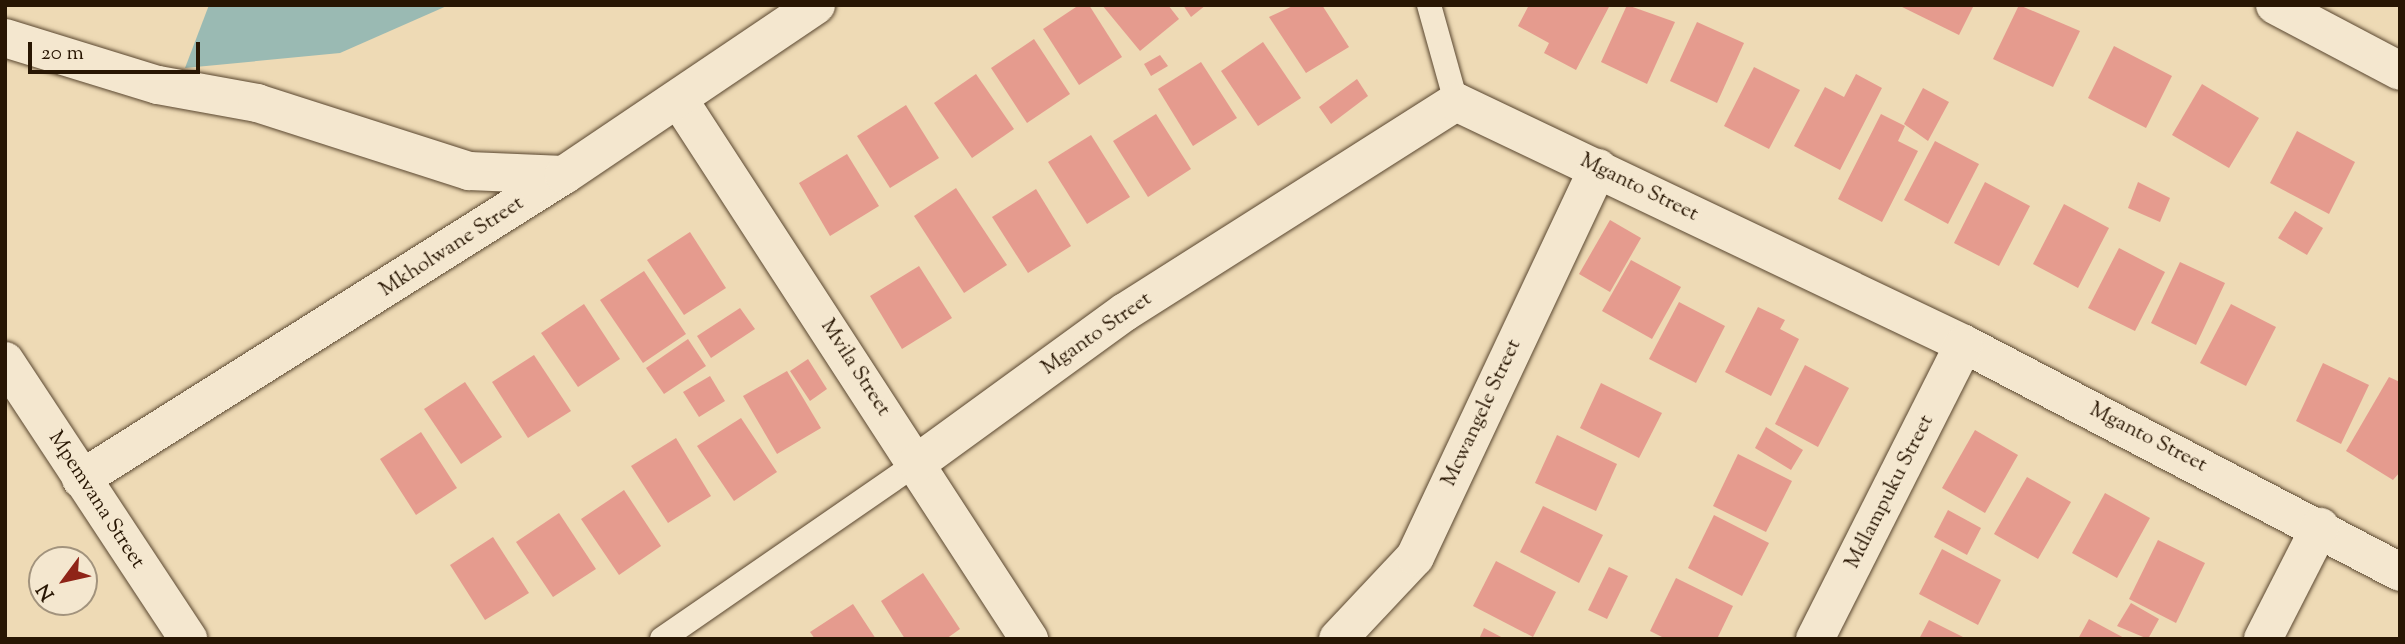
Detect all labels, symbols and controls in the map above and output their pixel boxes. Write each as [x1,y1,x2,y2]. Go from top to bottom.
scale bar [32,28,203,72]
text: 20 m [41,39,84,69]
street label: Mganto Street [1576,149,1702,227]
street label: Mkholwane Street [375,191,529,303]
street label: Mganto Street [1037,287,1157,381]
street label: Mvila Street [814,315,896,421]
street label: Mcwangele Street [1437,335,1527,491]
street label: Mganto Street [2085,398,2211,478]
street label: Mdlampuku Street [1840,411,1940,573]
street label: Mpemvana Street [42,427,150,573]
north arrow [28,546,98,616]
text: N [31,578,62,605]

